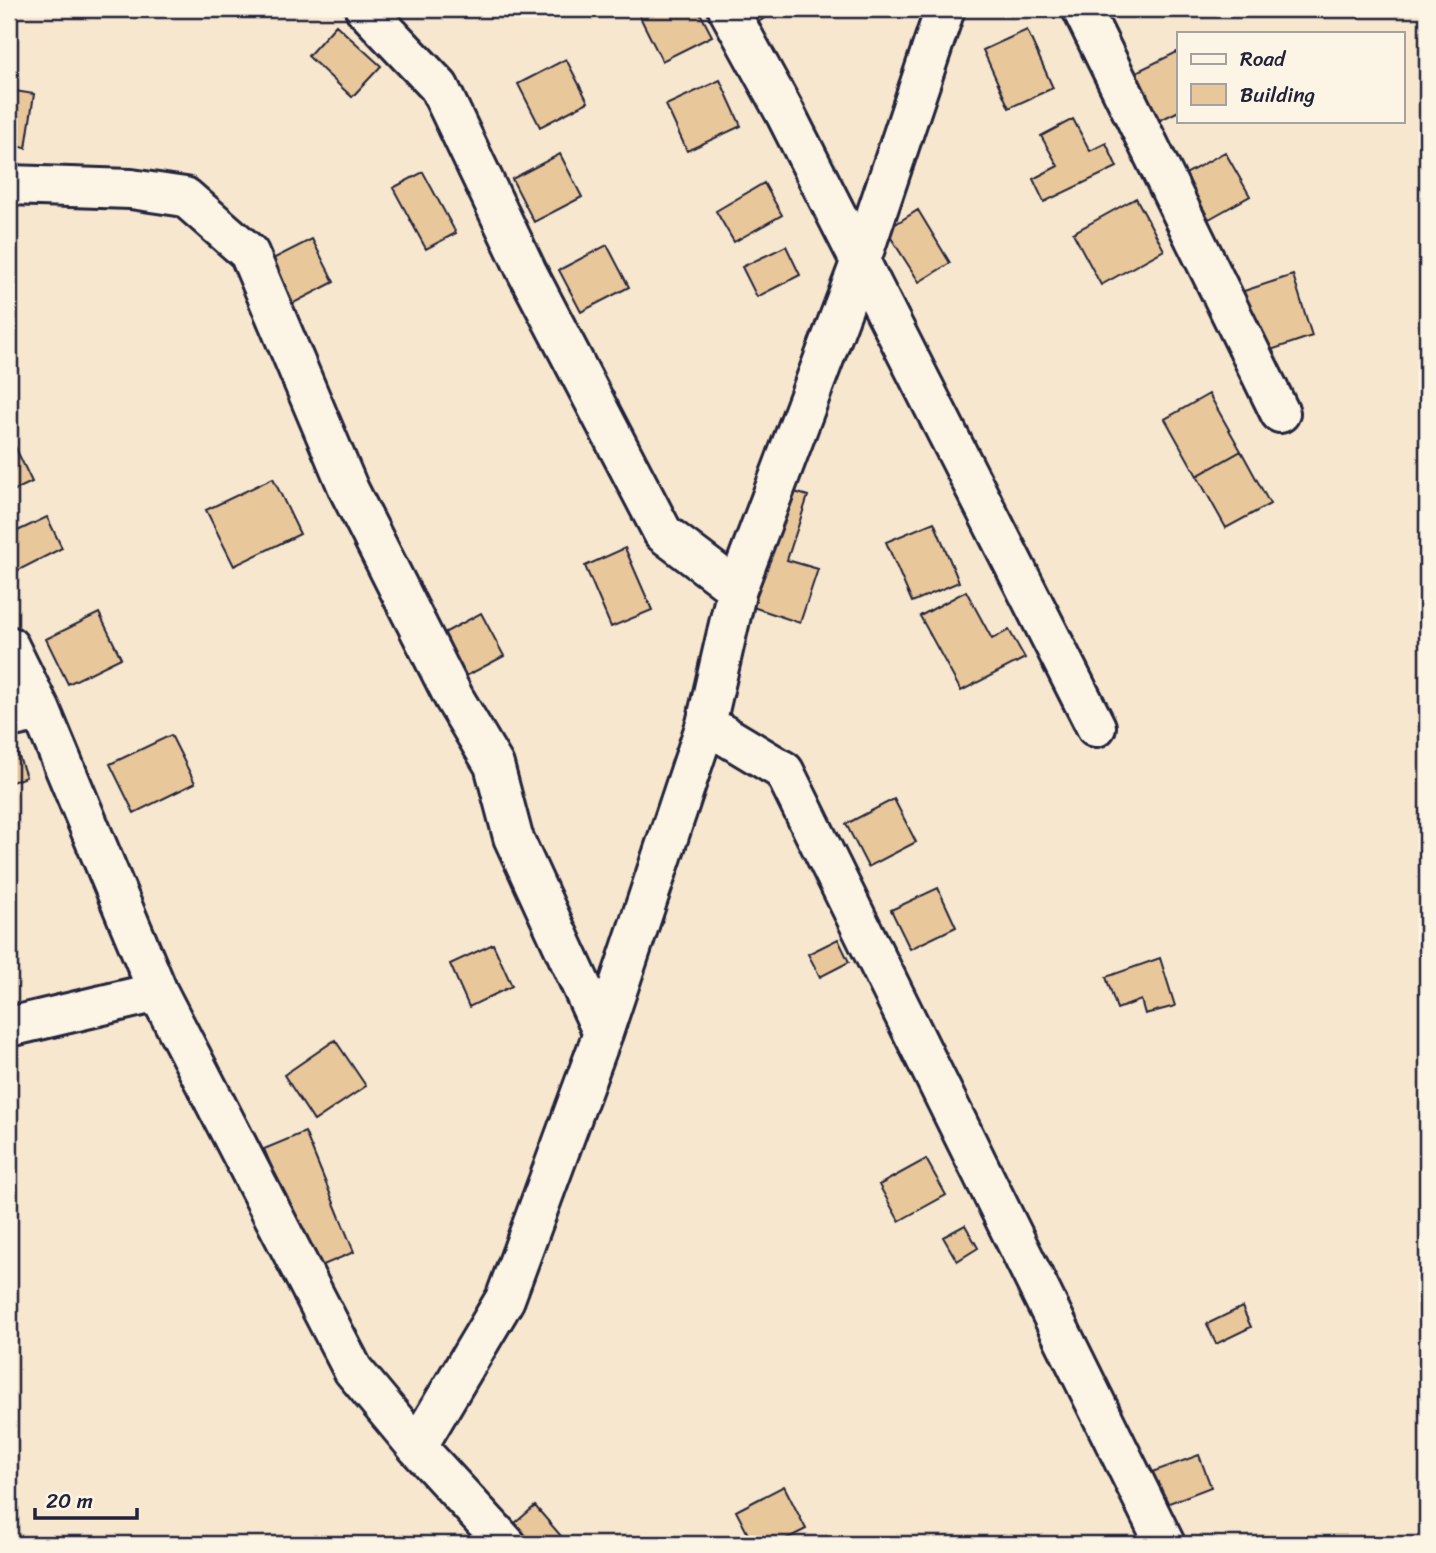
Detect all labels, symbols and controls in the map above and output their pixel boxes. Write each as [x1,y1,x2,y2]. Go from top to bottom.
legend [1177,32,1404,122]
text: Road [1240,40,1287,78]
text: Building [1240,76,1316,114]
scale bar [35,1476,136,1520]
text: 20 m [46,1482,93,1520]

